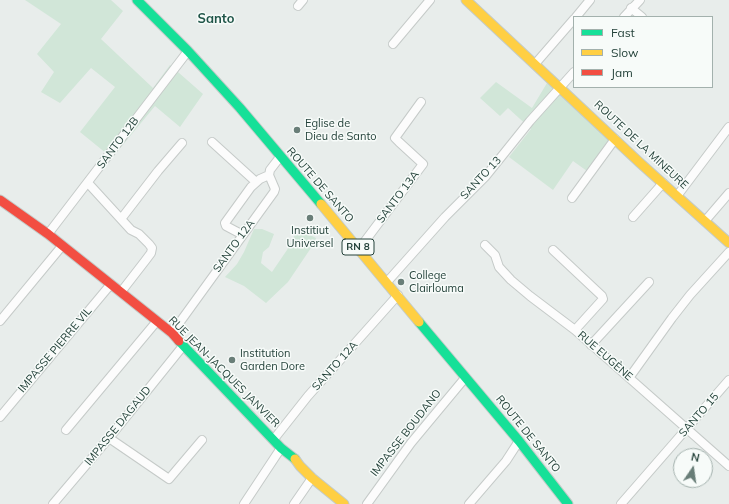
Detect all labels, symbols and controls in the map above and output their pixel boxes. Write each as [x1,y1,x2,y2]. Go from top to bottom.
district label: Santo [198,11,234,27]
legend [573,16,713,88]
text: Fast [611,25,635,40]
text: Slow [611,45,639,60]
text: Jam [611,65,633,80]
street label: ROUTE DE LA MINEURE [591,98,691,192]
street label: SANTO 12B [94,115,142,171]
place label: Eglise de Dieu de Santo [305,117,376,143]
marker: Eglise de Dieu de Santo [292,125,302,135]
street label: ROUTE DE SANTO [284,145,356,225]
street label: SANTO 13 [458,154,504,202]
street label: SANTO 13A [374,168,422,226]
marker: Institiut Universel [305,213,315,223]
street label: SANTO 12A [210,217,258,275]
place label: Institiut Universel [287,224,333,250]
road number: RN 8 [342,239,374,255]
place label: College Clairlouma [409,269,464,295]
marker: College Clairlouma [396,277,406,287]
street label: IMPASSE PIERRE VIL [15,305,95,395]
street label: RUE JEAN-JACQUES JANVIER [166,314,282,430]
street label: RUE EUGÈNE [575,328,635,384]
street label: SANTO 12A [309,339,361,393]
place label: Institution Garden Dore [240,347,305,373]
marker: Institution Garden Dore [227,355,237,365]
street label: IMPASSE DAGAUD [82,384,154,468]
street label: IMPASSE BOUDANO [368,387,444,479]
street label: SANTO 15 [676,390,722,440]
street label: ROUTE DE SANTO [493,393,563,475]
north arrow [673,448,713,488]
text: N [690,450,701,465]

